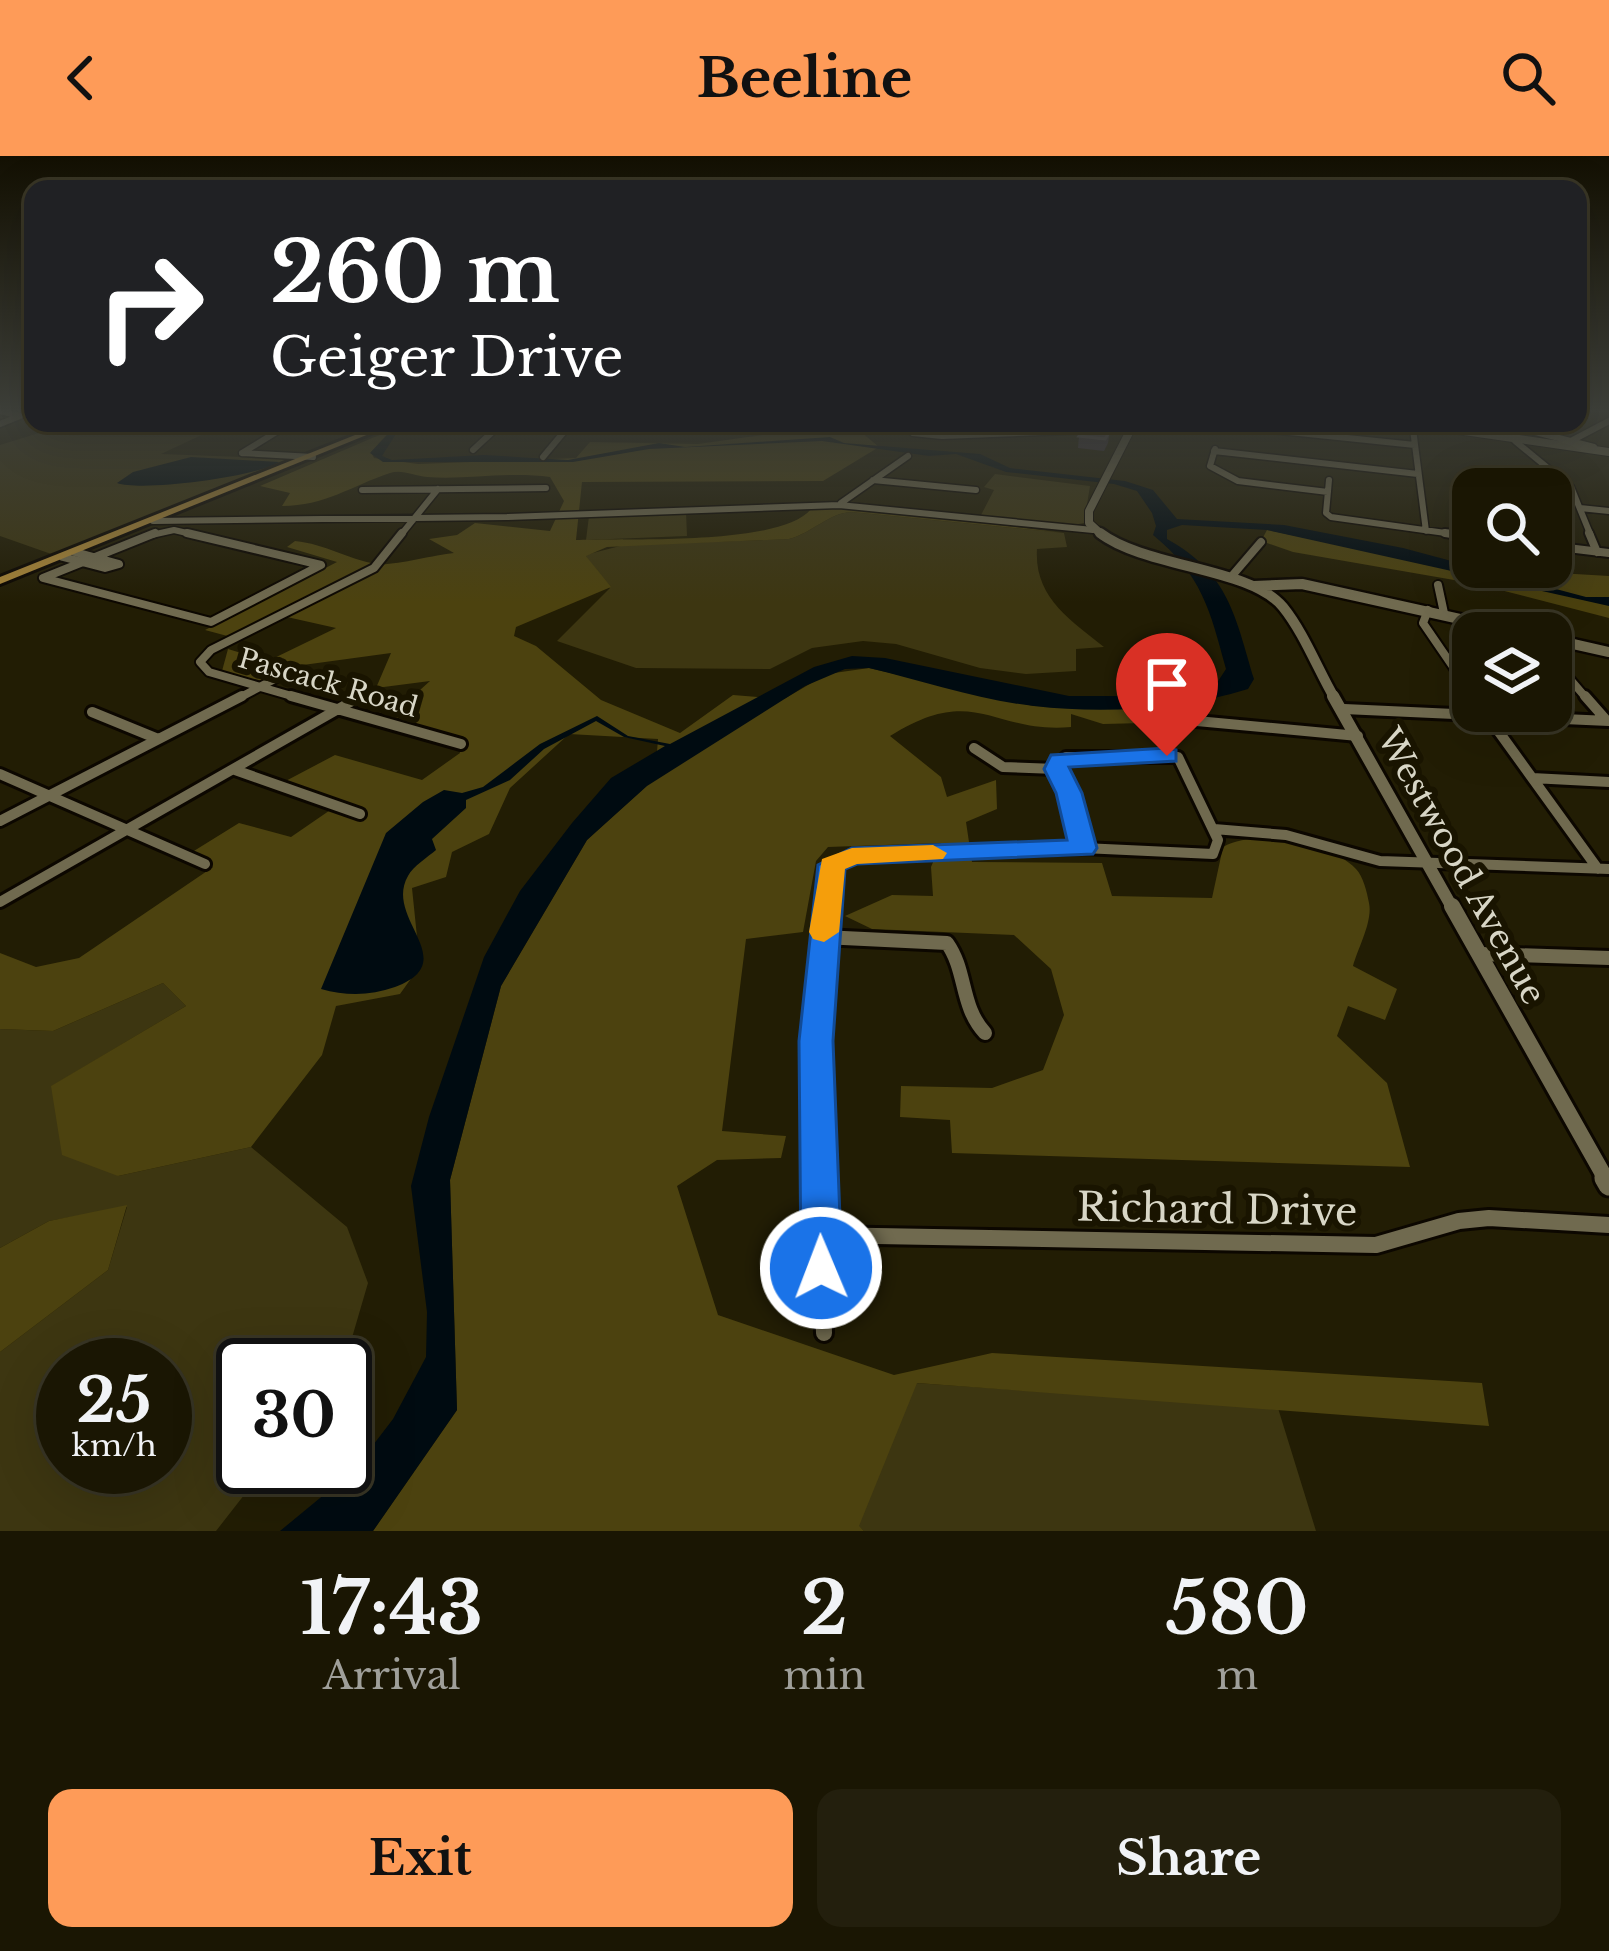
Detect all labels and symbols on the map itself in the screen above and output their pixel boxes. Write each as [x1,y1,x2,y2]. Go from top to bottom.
pin [1116,633,1218,756]
street label: Pascack Road [235,641,422,724]
street label: Westwood Avenue [1368,720,1555,1012]
street label: Richard Drive [1076,1183,1358,1236]
position arrow [758,1205,884,1331]
speed limit sign: 30 [216,1338,372,1494]

